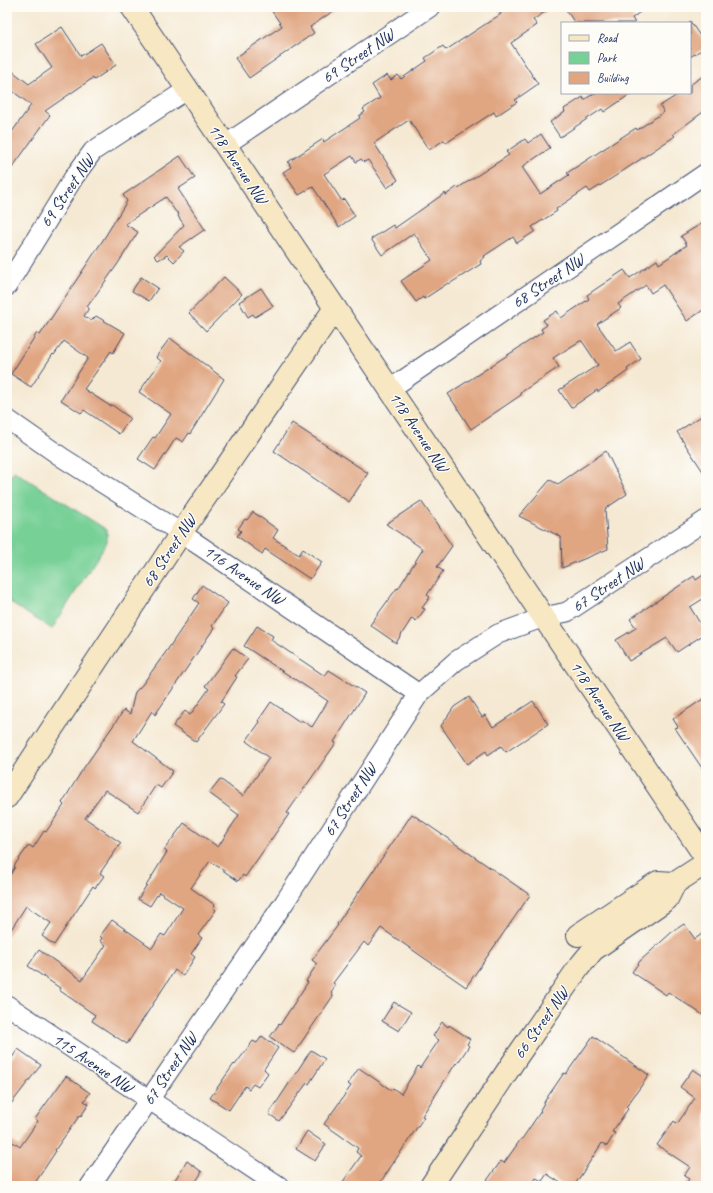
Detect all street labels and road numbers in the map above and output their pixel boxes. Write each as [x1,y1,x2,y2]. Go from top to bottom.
street label: 69 Street NW [318,23,400,88]
street label: 118 Avenue NW [203,120,274,210]
street label: 69 Street NW [35,149,100,231]
street label: 68 Street NW [508,248,590,313]
street label: 118 Avenue NW [384,388,455,478]
street label: 68 Street NW [137,509,202,591]
street label: 116 Avenue NW [200,540,290,611]
street label: 67 Street NW [568,552,650,617]
street label: 118 Avenue NW [565,657,636,747]
street label: 67 Street NW [319,758,382,841]
street label: 66 Street NW [509,982,574,1063]
street label: 67 Street NW [138,1027,203,1109]
street label: 115 Avenue NW [49,1028,139,1099]

